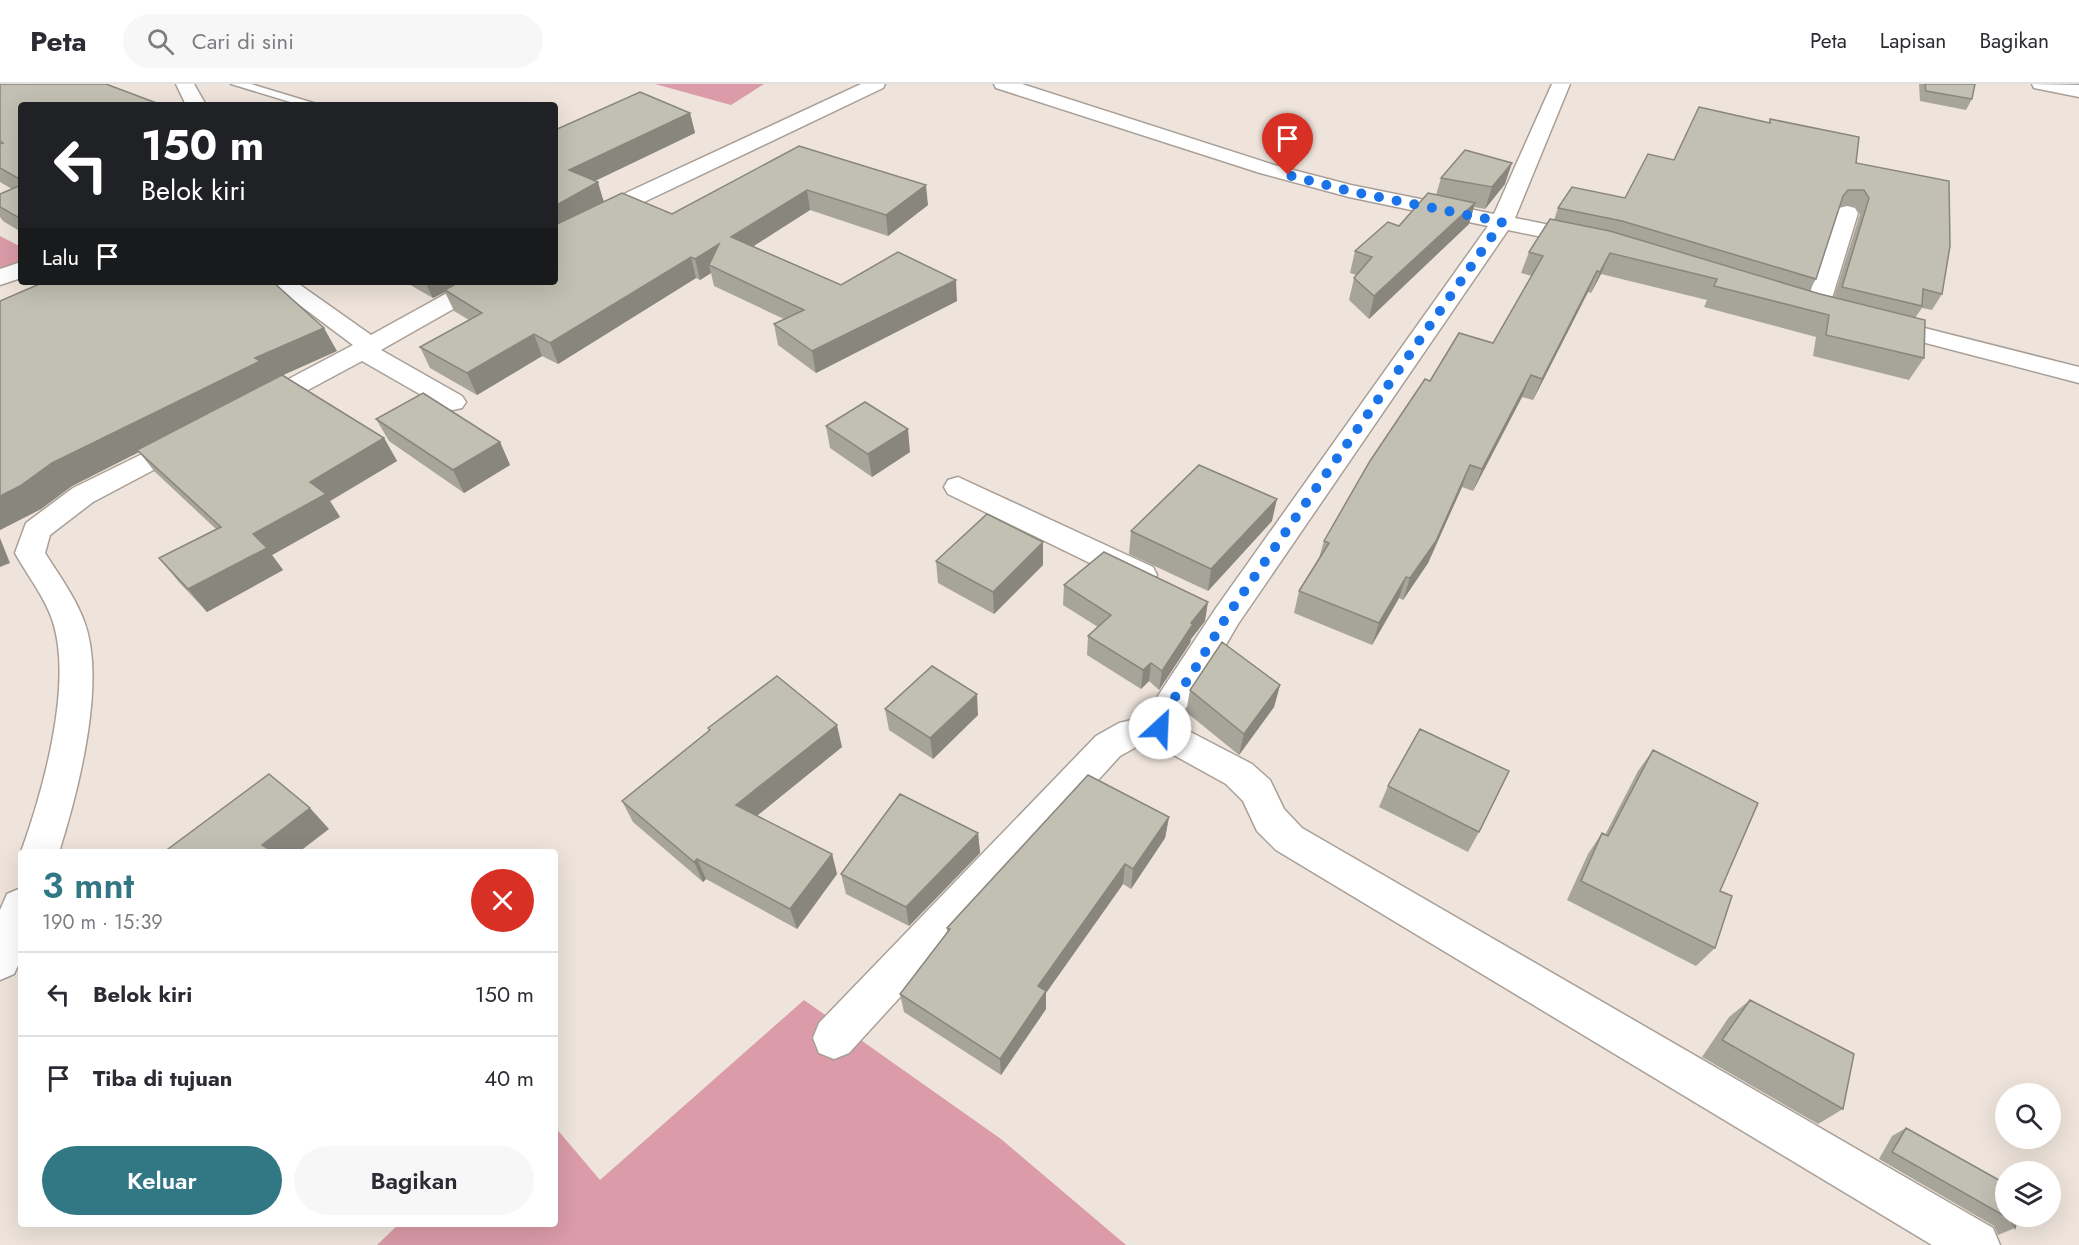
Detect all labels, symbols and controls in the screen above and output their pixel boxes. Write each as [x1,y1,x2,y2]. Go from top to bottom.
search box [123,14,543,68]
text: Peta [30,21,87,62]
icon: search [144,25,177,58]
text: Cari di sini [192,25,294,57]
text: Peta [1810,26,1847,56]
text: Lapisan [1880,26,1946,56]
text: Bagikan [1979,26,2049,56]
pin [1262,113,1313,175]
text: 150 m [141,115,264,176]
icon: arrive [1271,122,1304,155]
icon: left [42,126,120,204]
text: Belok kiri [141,171,246,210]
icon: arrive [91,240,124,273]
text: Lalu [42,241,79,273]
position arrow [1128,696,1192,760]
text: 3 mnt [42,859,134,911]
button: close [471,869,534,932]
text: 190 m · 15:39 [42,908,163,937]
icon: left [42,978,75,1011]
text: Belok kiri [93,978,192,1010]
text: 150 m [475,978,534,1010]
icon: arrive [42,1062,75,1095]
text: Tiba di tujuan [93,1062,232,1094]
text: 40 m [484,1062,534,1094]
map controls [1995,1083,2061,1227]
button: search [1995,1083,2061,1149]
button: Keluar [42,1146,282,1215]
button: Bagikan [294,1146,534,1215]
button: layers [1995,1161,2061,1227]

